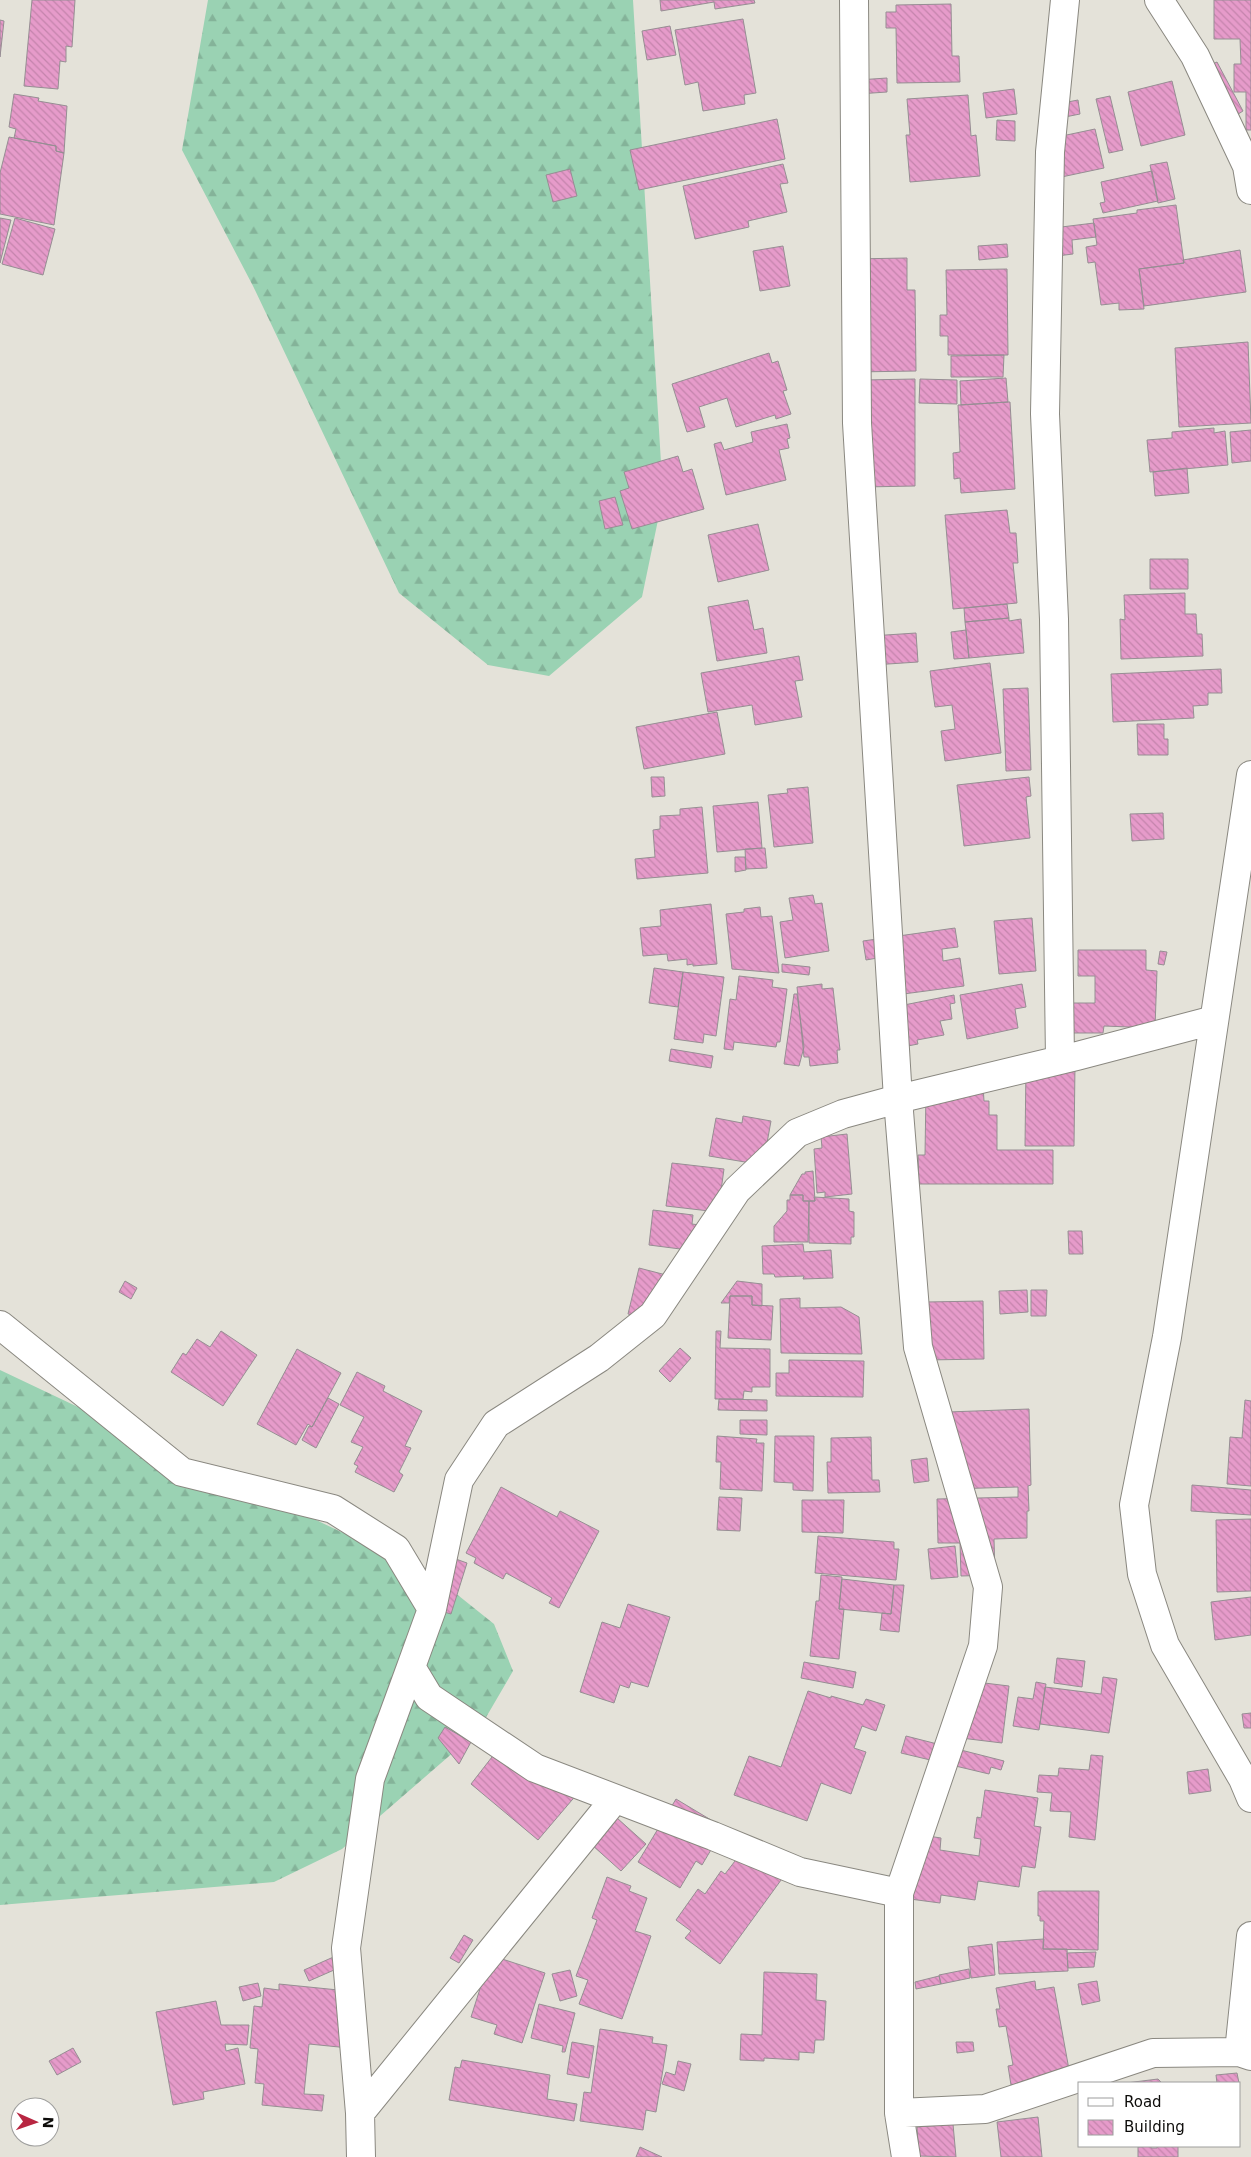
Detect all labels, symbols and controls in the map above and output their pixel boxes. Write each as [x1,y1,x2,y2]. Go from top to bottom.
legend [1078,2082,1241,2147]
text: Road [1124,2093,1162,2111]
north arrow [10,2097,60,2147]
text: N [40,2116,56,2129]
text: Building [1124,2118,1185,2136]

